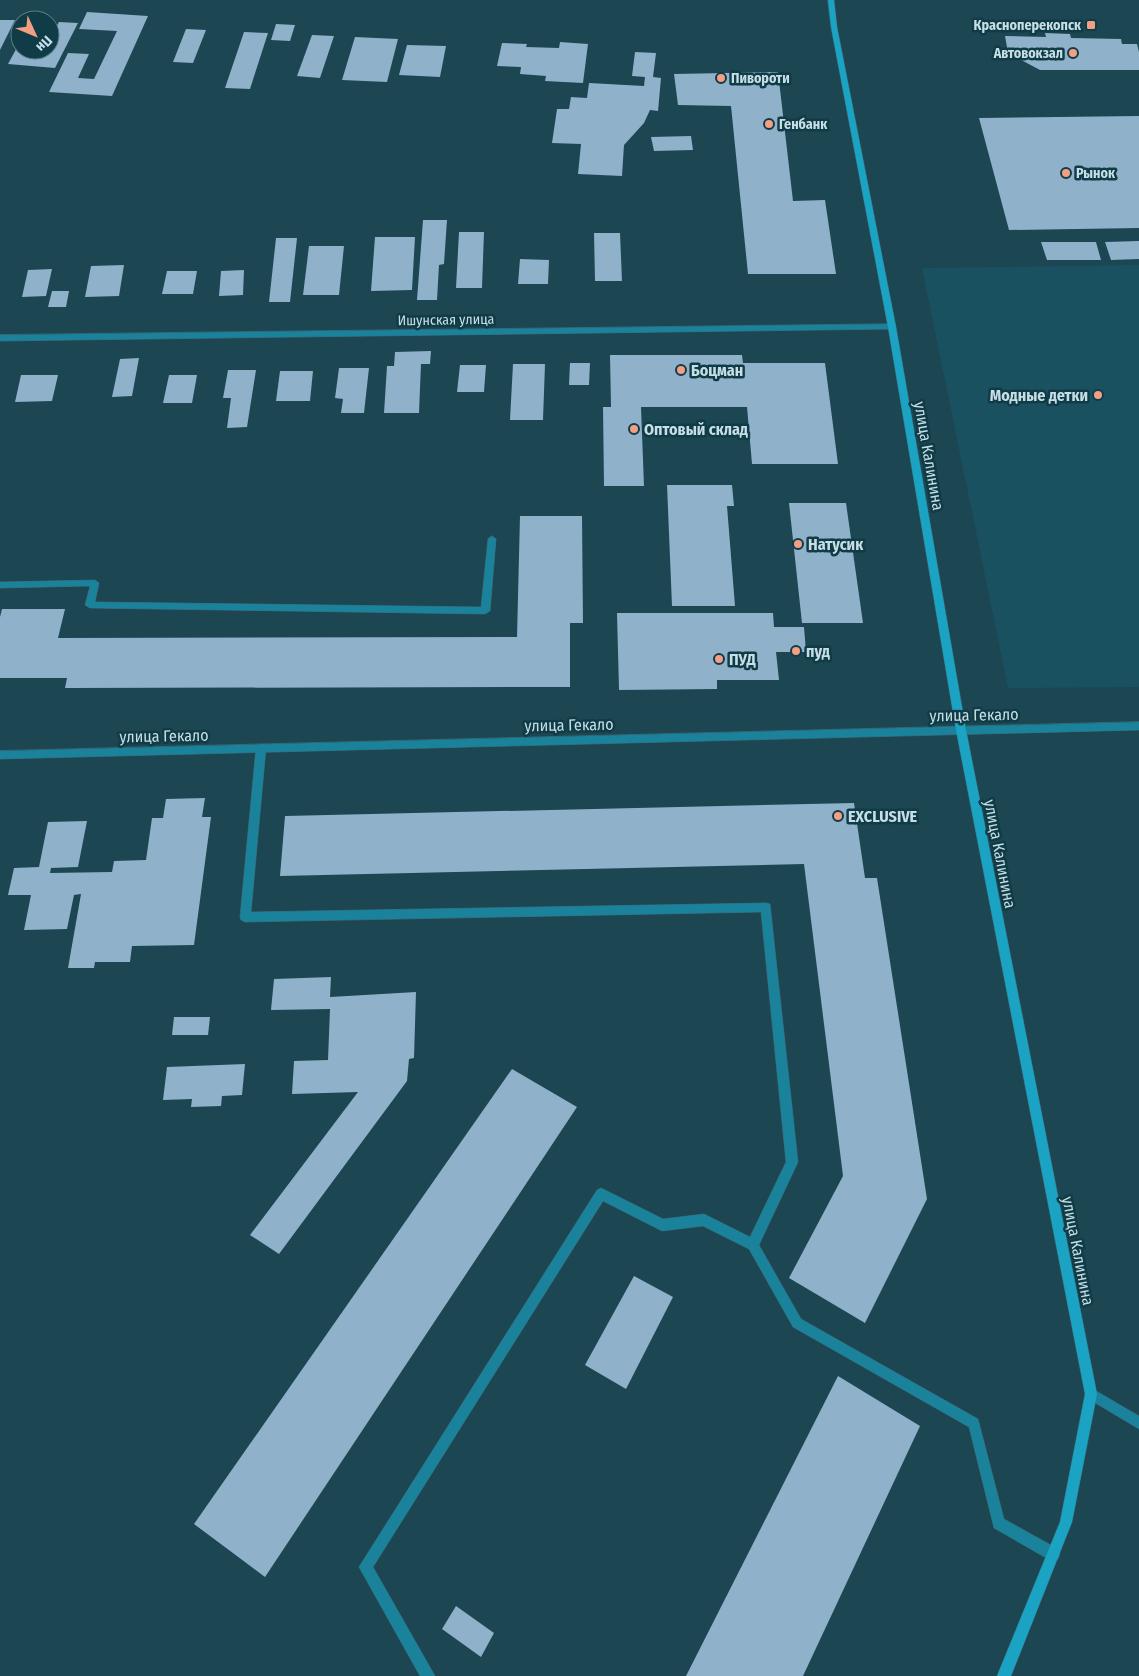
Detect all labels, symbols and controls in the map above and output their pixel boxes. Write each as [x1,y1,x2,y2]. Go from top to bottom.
north arrow [10,10,60,60]
place label: Красноперекопск [974,17,1082,34]
marker: Красноперекопск [1085,19,1097,31]
text: Пн [32,32,56,55]
place label: Автовокзал [993,45,1063,62]
marker: Автовокзал [1067,47,1079,59]
place label: Пивороти [731,70,790,87]
marker: Пивороти [715,72,727,84]
place label: Генбанк [779,116,828,133]
marker: Генбанк [763,118,775,130]
place label: Рынок [1076,165,1116,182]
marker: Рынок [1060,167,1072,179]
street label: Ишунская улица [397,311,495,329]
place label: Боцман [691,361,743,380]
marker: Боцман [675,364,687,376]
place label: Модные детки [990,386,1088,405]
marker: Модные детки [1092,389,1104,401]
street label: улица Калинина [910,400,948,512]
place label: Оптовый склад [644,420,748,439]
marker: Оптовый склад [628,423,640,435]
place label: Натусик [808,535,864,554]
marker: Натусик [792,538,804,550]
place label: пуд [806,642,830,661]
marker: пуд [790,645,802,657]
place label: ПУД [729,650,756,669]
marker: ПУД [713,653,725,665]
street label: улица Гекало [929,705,1019,725]
street label: улица Гекало [524,715,614,735]
street label: улица Гекало [119,726,209,746]
street label: улица Калинина [980,798,1020,910]
place label: EXCLUSIVE [848,807,918,826]
marker: EXCLUSIVE [832,810,844,822]
street label: улица Калинина [1058,1195,1098,1307]

